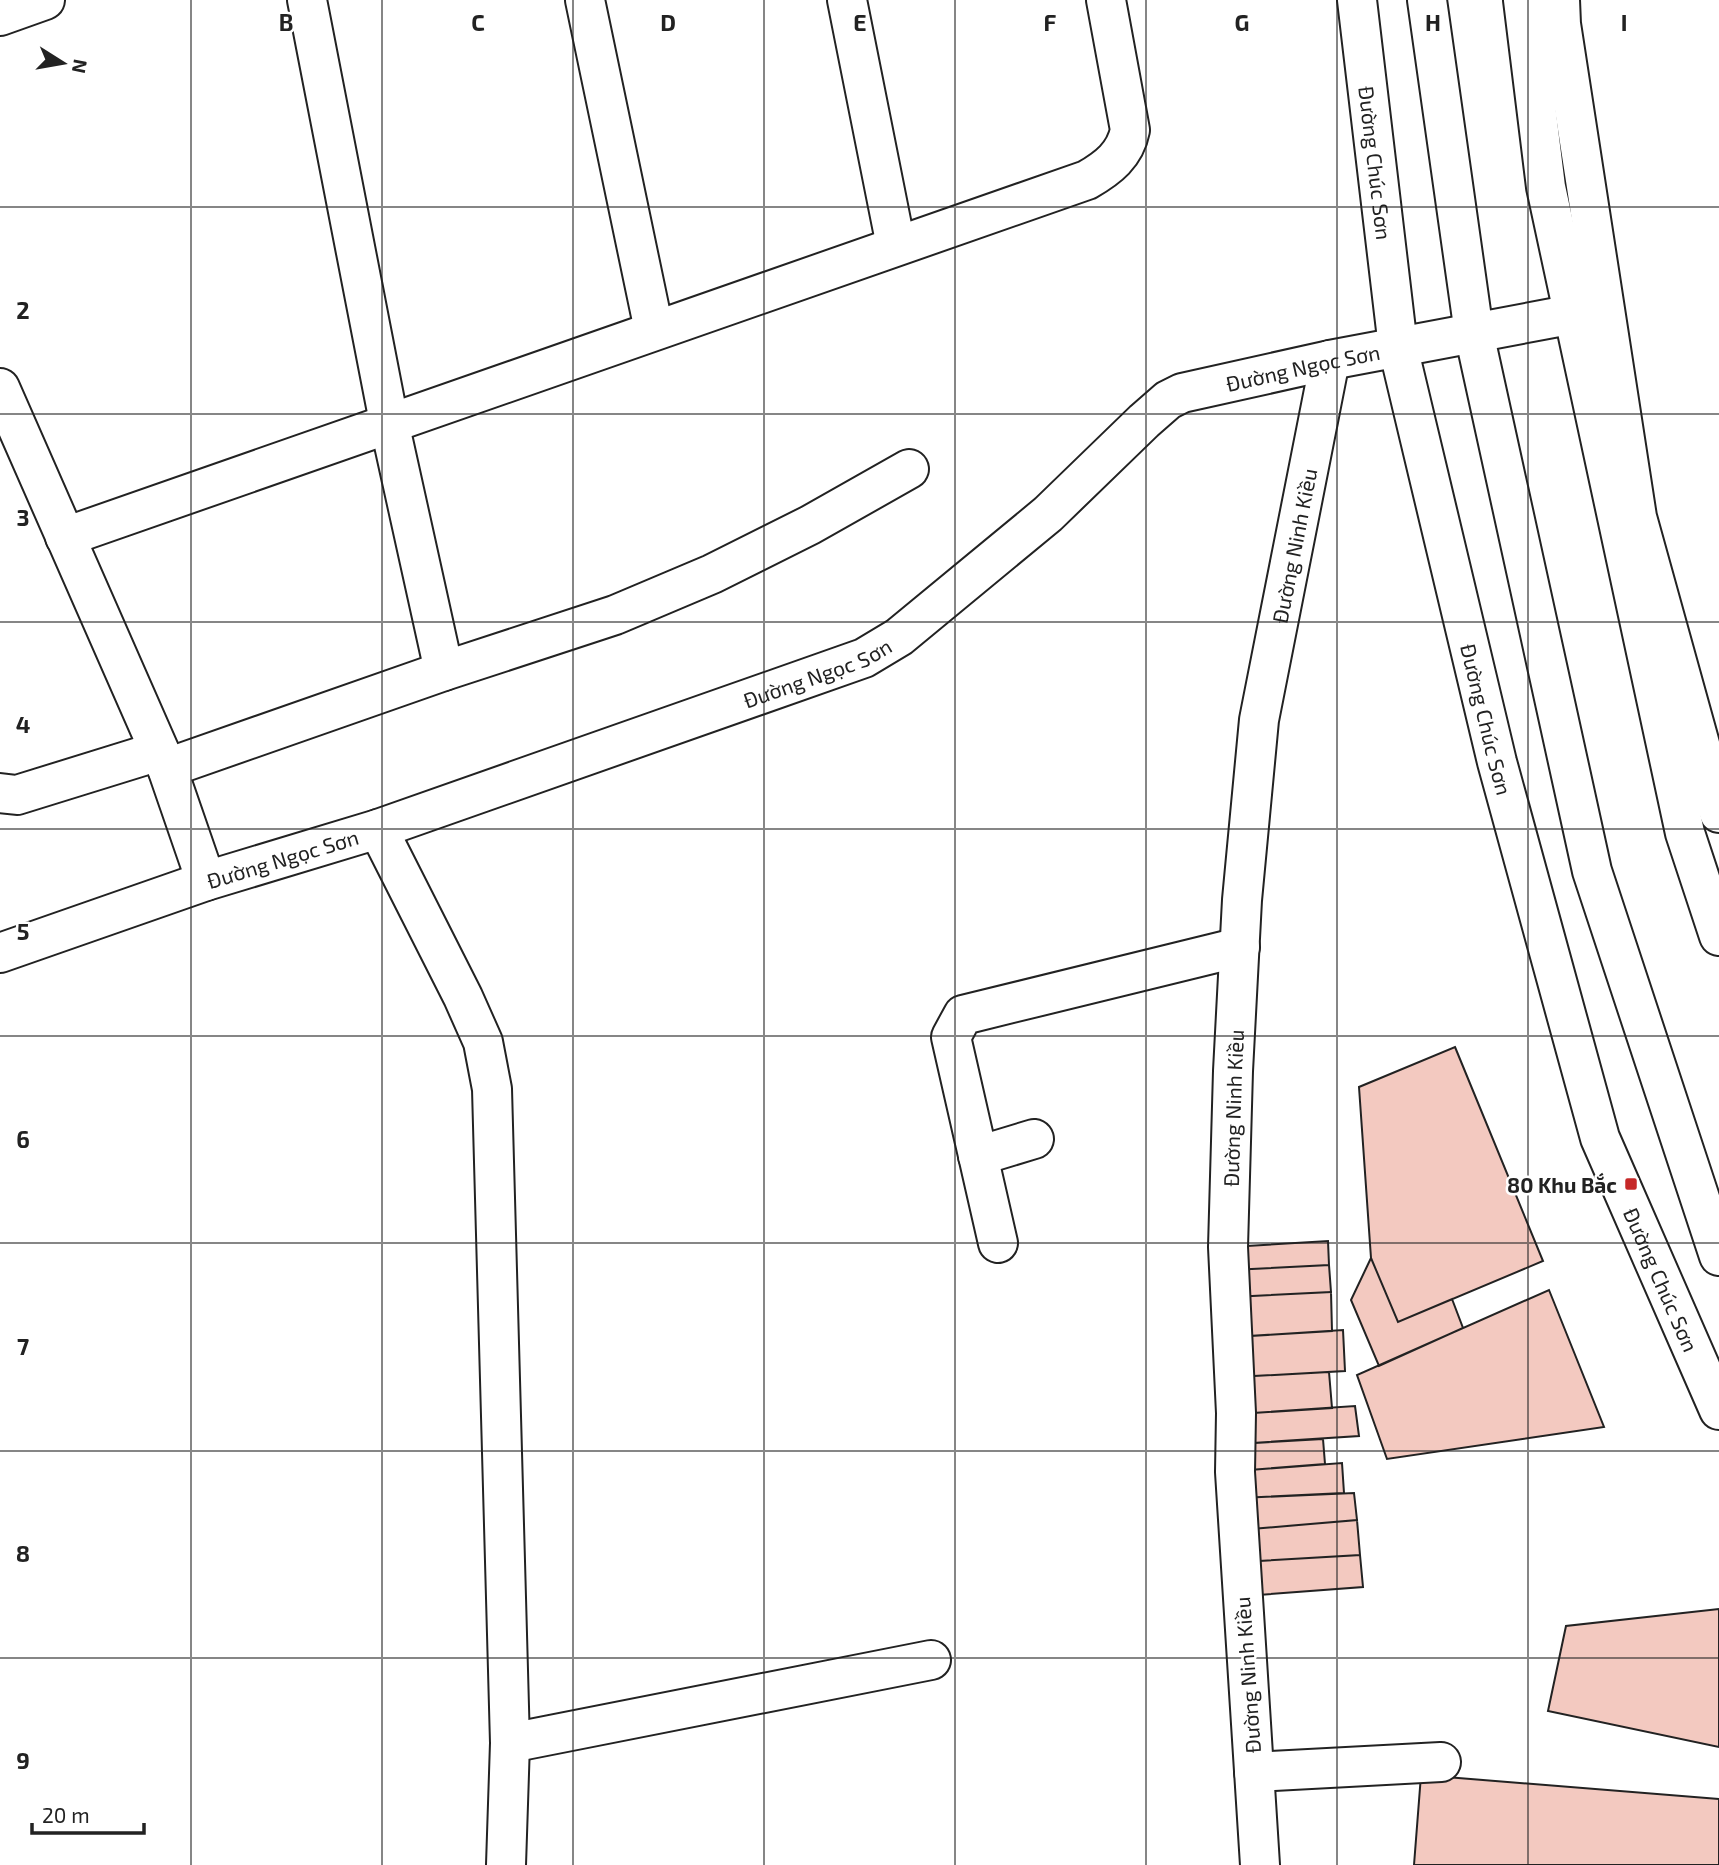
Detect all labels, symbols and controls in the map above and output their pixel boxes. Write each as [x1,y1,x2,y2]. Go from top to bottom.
text: B [279,8,293,36]
text: C [471,8,485,36]
text: D [660,8,676,36]
text: E [853,8,867,36]
text: F [1044,8,1057,36]
text: G [1235,8,1249,36]
text: H [1425,8,1441,36]
text: I [1621,8,1627,36]
north arrow [28,28,98,98]
text: N [68,57,93,75]
street label: Đường Chúc Sơn [1355,85,1398,241]
text: 2 [16,296,30,324]
street label: Đường Ngọc Sơn [1223,338,1382,395]
street label: Đường Ninh Kiều [1266,466,1321,625]
text: 3 [16,503,30,531]
street label: Đường Ngọc Sơn [740,632,896,712]
street label: Đường Chúc Sơn [1457,641,1518,797]
text: 4 [16,710,30,738]
street label: Đường Ngọc Sơn [204,823,361,893]
text: 5 [17,917,29,945]
street label: Đường Ninh Kiều [1217,1029,1248,1187]
text: 6 [16,1125,30,1153]
place label: 80 Khu Bắc [1507,1172,1617,1197]
marker: 80 Khu Bắc [1623,1176,1639,1192]
street label: Đường Chúc Sơn [1619,1203,1704,1355]
text: 7 [17,1332,29,1360]
text: 8 [16,1539,30,1567]
street label: Đường Ninh Kiều [1229,1596,1265,1754]
text: 9 [16,1746,30,1774]
scale bar [32,1792,144,1836]
text: 20 m [42,1802,90,1827]

